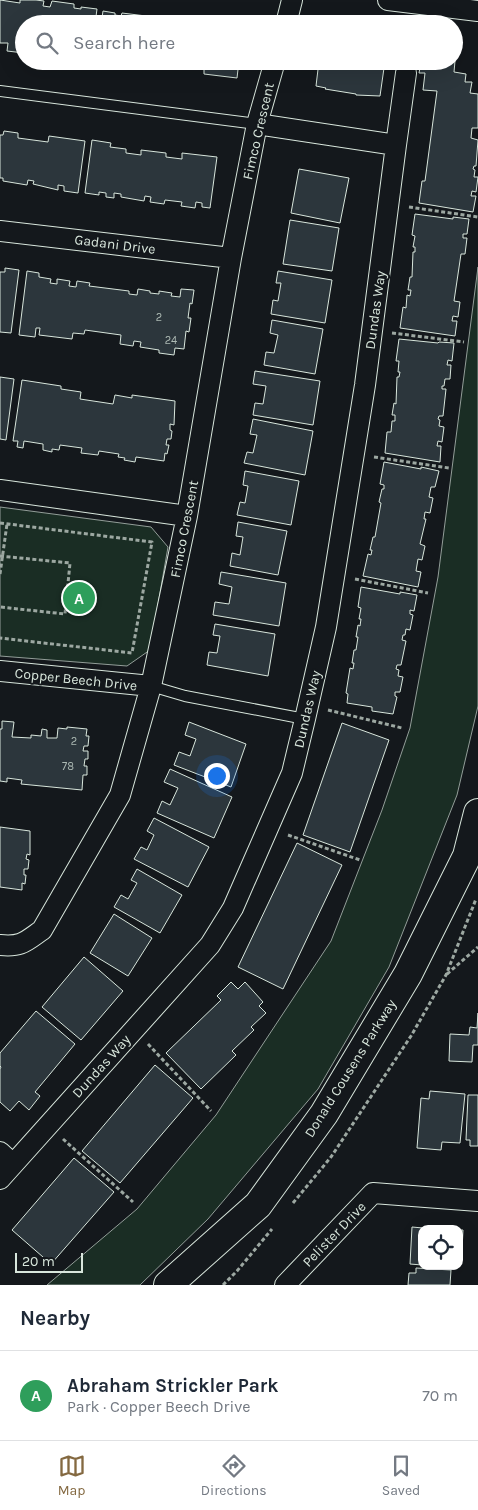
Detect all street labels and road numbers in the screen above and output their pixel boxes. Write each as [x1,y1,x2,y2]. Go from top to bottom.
street label: Fimco Crescent [239,81,278,181]
street label: Gadani Drive [74,231,156,258]
street label: Dundas Way [362,269,389,350]
street label: Fimco Crescent [167,479,202,579]
street label: Copper Beech Drive [14,665,138,694]
street label: Dundas Way [290,668,325,750]
street label: Donald Cousens Parkway [301,996,400,1141]
street label: Dundas Way [69,1031,134,1101]
street label: Pelister Drive [299,1198,370,1270]

